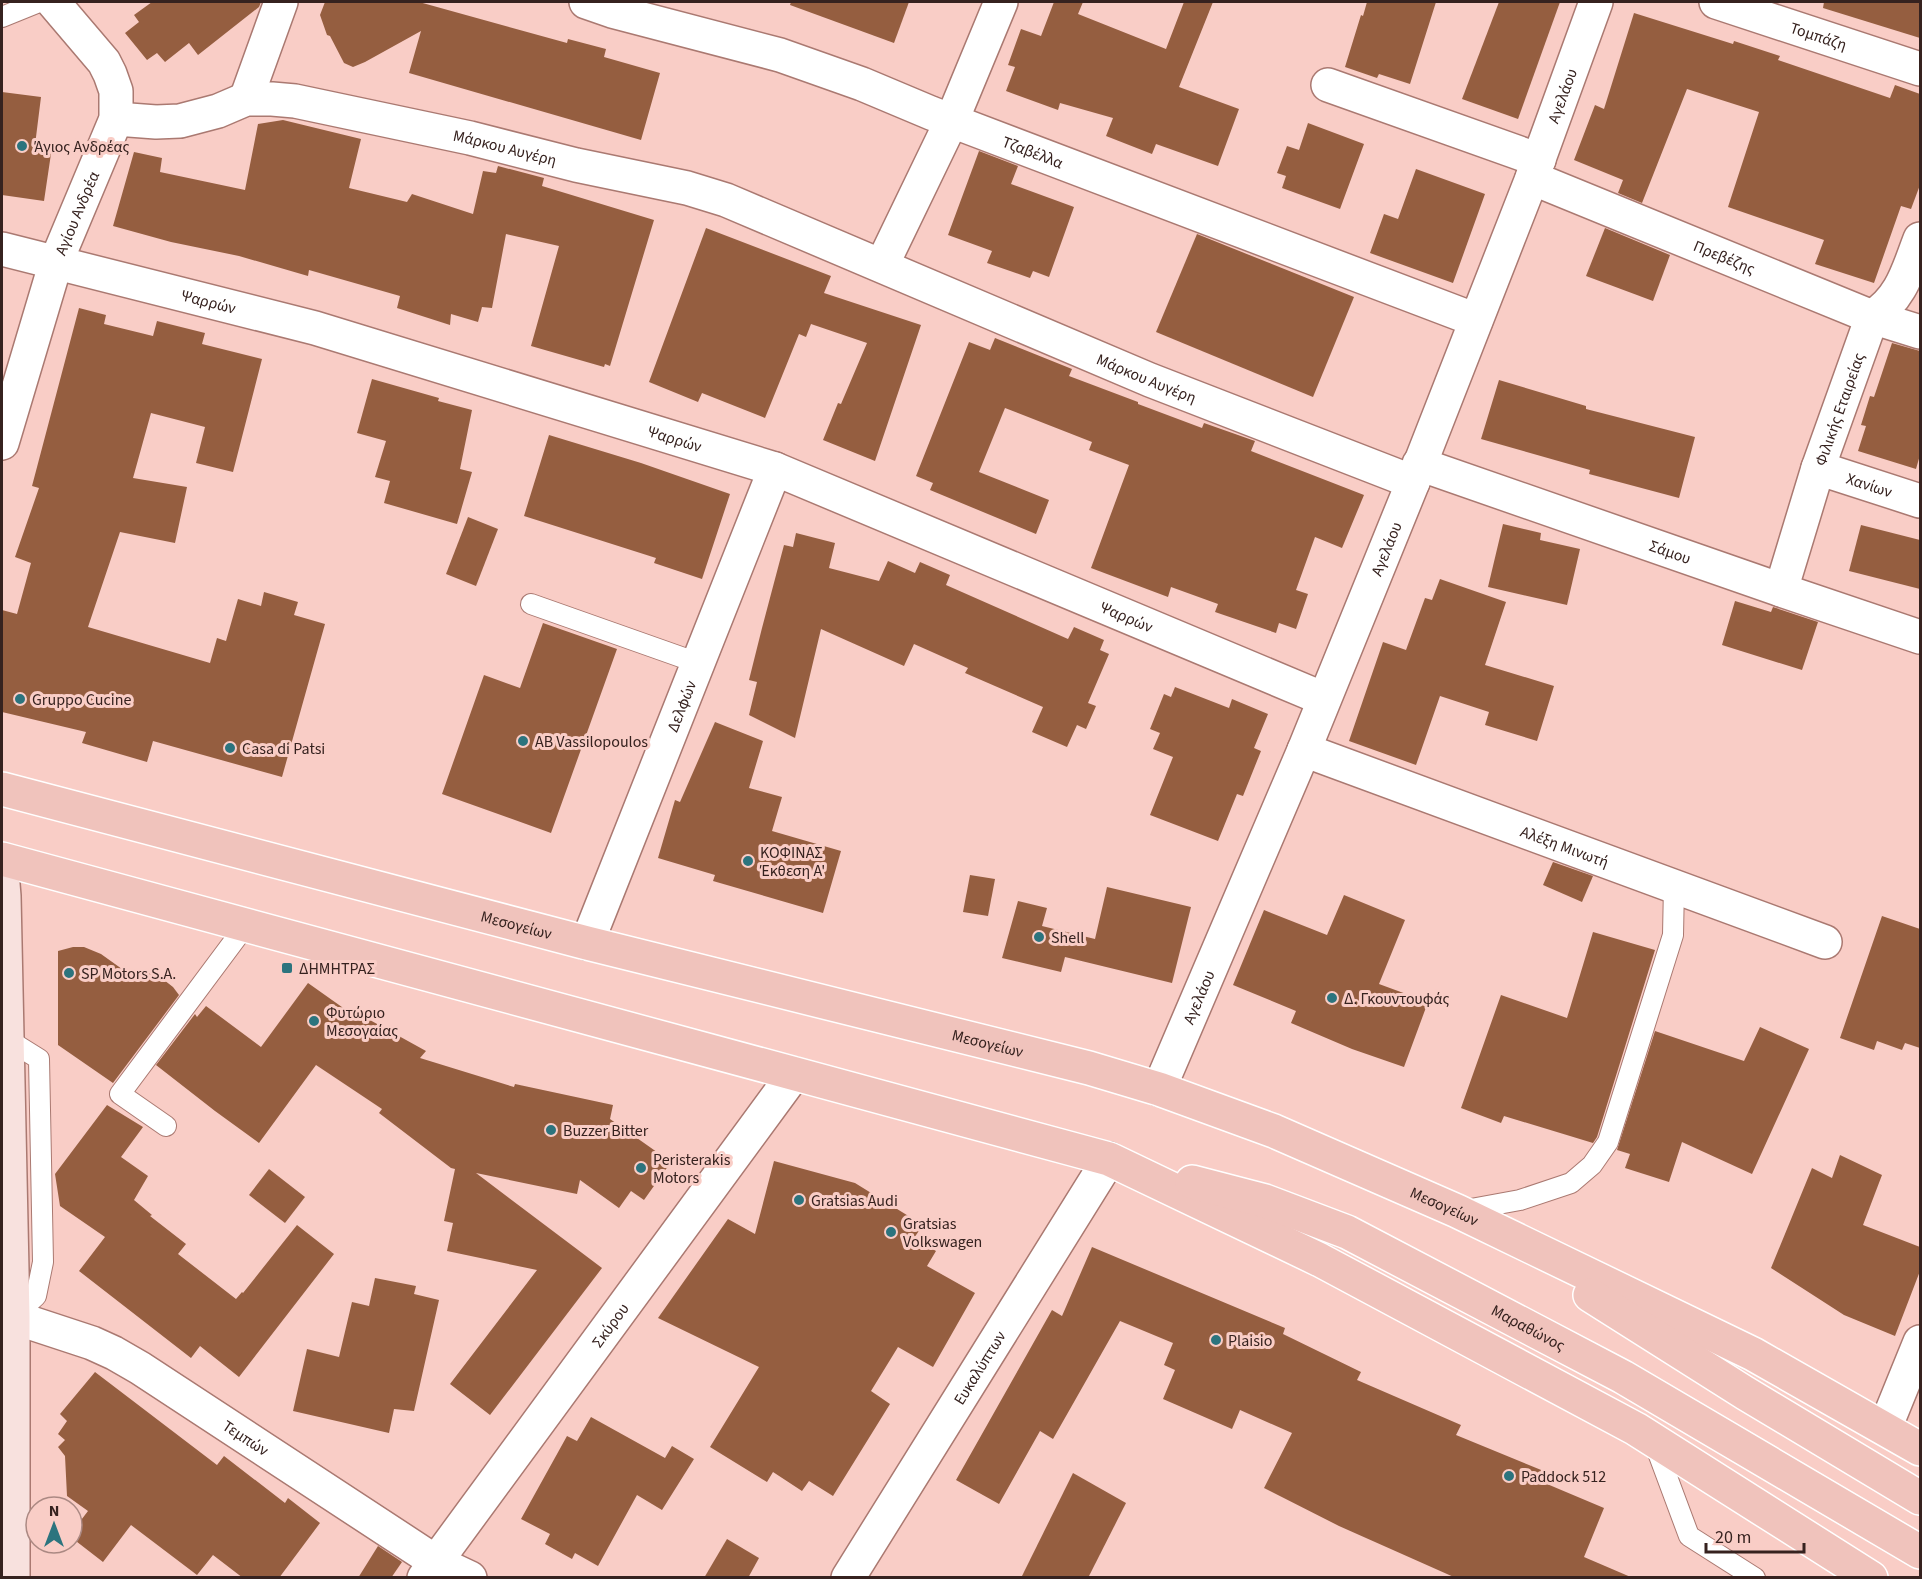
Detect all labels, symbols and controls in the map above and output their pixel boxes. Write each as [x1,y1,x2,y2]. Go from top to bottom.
street label: Τομπάζη [1787,17,1850,56]
street label: Αγελάου [1543,66,1583,127]
street label: Μάρκου Αυγέρη [451,125,559,172]
street label: Τζαβέλλα [999,131,1066,174]
place label: Άγιος Ανδρέας [34,136,130,158]
marker: Άγιος Ανδρέας [15,139,29,153]
street label: Αγίου Ανδρέα [50,168,105,259]
street label: Πρεβέζης [1690,235,1758,280]
street label: Ψαρρών [179,285,238,320]
street label: Μάρκου Αυγέρη [1093,349,1199,409]
street label: Φιλικής Εταιρείας [1810,350,1870,469]
street label: Ψαρρών [644,420,705,458]
street label: Χανίων [1843,468,1895,503]
street label: Αγελάου [1366,519,1408,580]
street label: Σάμου [1646,535,1694,570]
street label: Ψαρρών [1096,596,1156,638]
street label: Δελφών [662,677,702,735]
place label: Gruppo Cucine [32,689,131,711]
marker: Gruppo Cucine [13,692,27,706]
place label: AB Vassilopoulos [535,731,648,753]
marker: AB Vassilopoulos [516,734,530,748]
place label: Casa di Patsi [242,738,325,760]
marker: Casa di Patsi [223,741,237,755]
street label: Αλέξη Μινωτή [1517,821,1612,873]
place label: ΚΟΦΙΝΑΣ Έκθεση Α' [759,842,825,882]
marker: ΚΟΦΙΝΑΣ Έκθεση Α' [741,854,755,868]
street label: Μεσογείων [478,905,555,945]
place label: Shell [1051,927,1084,949]
marker: Shell [1032,930,1046,944]
place label: ΔΗΜΗΤΡΑΣ [299,958,375,980]
marker: ΔΗΜΗΤΡΑΣ [280,961,294,975]
place label: SP Motors S.A. [81,963,176,985]
marker: SP Motors S.A. [62,966,76,980]
street label: Αγελάου [1178,967,1221,1028]
place label: Δ. Γκουντουφάς [1344,988,1450,1010]
marker: Δ. Γκουντουφάς [1325,991,1339,1005]
place label: Φυτώριο Μεσογαίας [326,1002,398,1042]
marker: Φυτώριο Μεσογαίας [307,1014,321,1028]
street label: Μεσογείων [950,1024,1026,1063]
place label: Buzzer Bitter [563,1120,649,1142]
marker: Buzzer Bitter [544,1123,558,1137]
place label: Peristerakis Motors [653,1149,731,1189]
marker: Peristerakis Motors [634,1161,648,1175]
street label: Μεσογείων [1406,1182,1482,1232]
place label: Gratsias Audi [811,1190,898,1212]
marker: Gratsias Audi [792,1193,806,1207]
place label: Gratsias Volkswagen [903,1213,982,1253]
marker: Gratsias Volkswagen [884,1225,898,1239]
street label: Σκύρου [587,1299,634,1352]
street label: Μαραθώνος [1487,1300,1569,1357]
street label: Ευκαλύπτων [949,1326,1012,1409]
place label: Plaisio [1228,1330,1272,1352]
marker: Plaisio [1209,1333,1223,1347]
street label: Τεμπών [218,1415,273,1462]
place label: Paddock 512 [1521,1466,1606,1488]
marker: Paddock 512 [1502,1469,1516,1483]
north arrow [24,1495,84,1555]
text: N [49,1500,59,1522]
scale bar [1706,1516,1804,1554]
text: 20 m [1715,1525,1751,1550]

